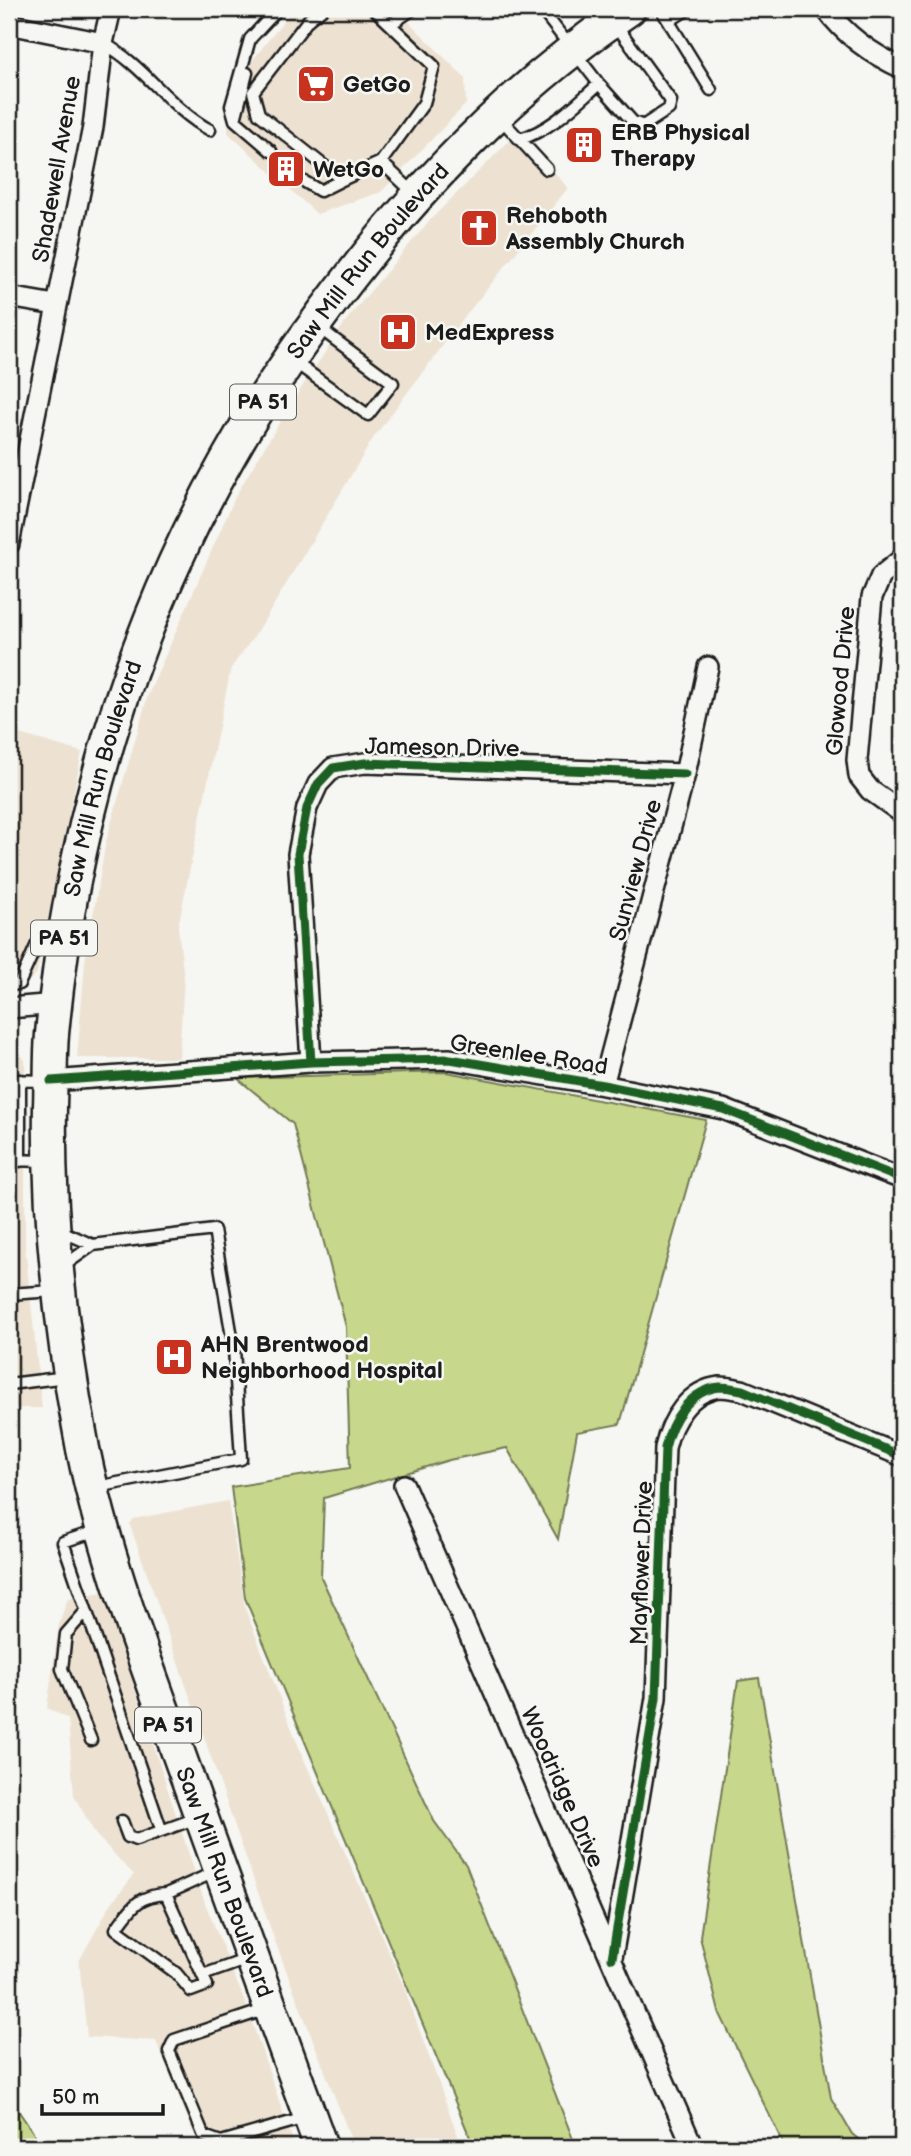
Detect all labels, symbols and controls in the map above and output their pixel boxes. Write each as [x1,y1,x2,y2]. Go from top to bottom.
supermarket icon: GetGo [295,63,337,105]
place label: GetGo [343,71,411,99]
street label: Shadewell Avenue [27,74,87,265]
place label: ERB Physical Therapy [611,119,750,173]
building icon: ERB Physical Therapy [563,124,605,166]
building icon: WetGo [265,148,307,190]
place label: WetGo [313,156,384,184]
street label: Saw Mill Run Boulevard [281,158,455,365]
place label: Rehoboth Assembly Church [505,202,685,256]
church icon: Rehoboth Assembly Church [458,207,500,249]
hospital icon: MedExpress [377,311,419,353]
place label: MedExpress [425,319,554,347]
road number: PA 51 [230,384,296,420]
street label: Glowood Drive [821,605,861,757]
street label: Saw Mill Run Boulevard [58,657,149,899]
street label: Jameson Drive [364,733,520,763]
street label: Sunview Drive [604,796,668,944]
road number: PA 51 [31,920,97,956]
street label: Greenlee Road [448,1029,610,1081]
place label: AHN Brentwood Neighborhood Hospital [200,1331,443,1385]
hospital icon: AHN Brentwood Neighborhood Hospital [153,1336,195,1378]
street label: Mayflower Drive [625,1480,659,1646]
street label: Woodridge Drive [514,1703,610,1872]
road number: PA 51 [135,1708,201,1742]
street label: Saw Mill Run Boulevard [169,1763,279,2001]
scale bar [42,2072,163,2116]
text: 50 m [52,2085,99,2110]

